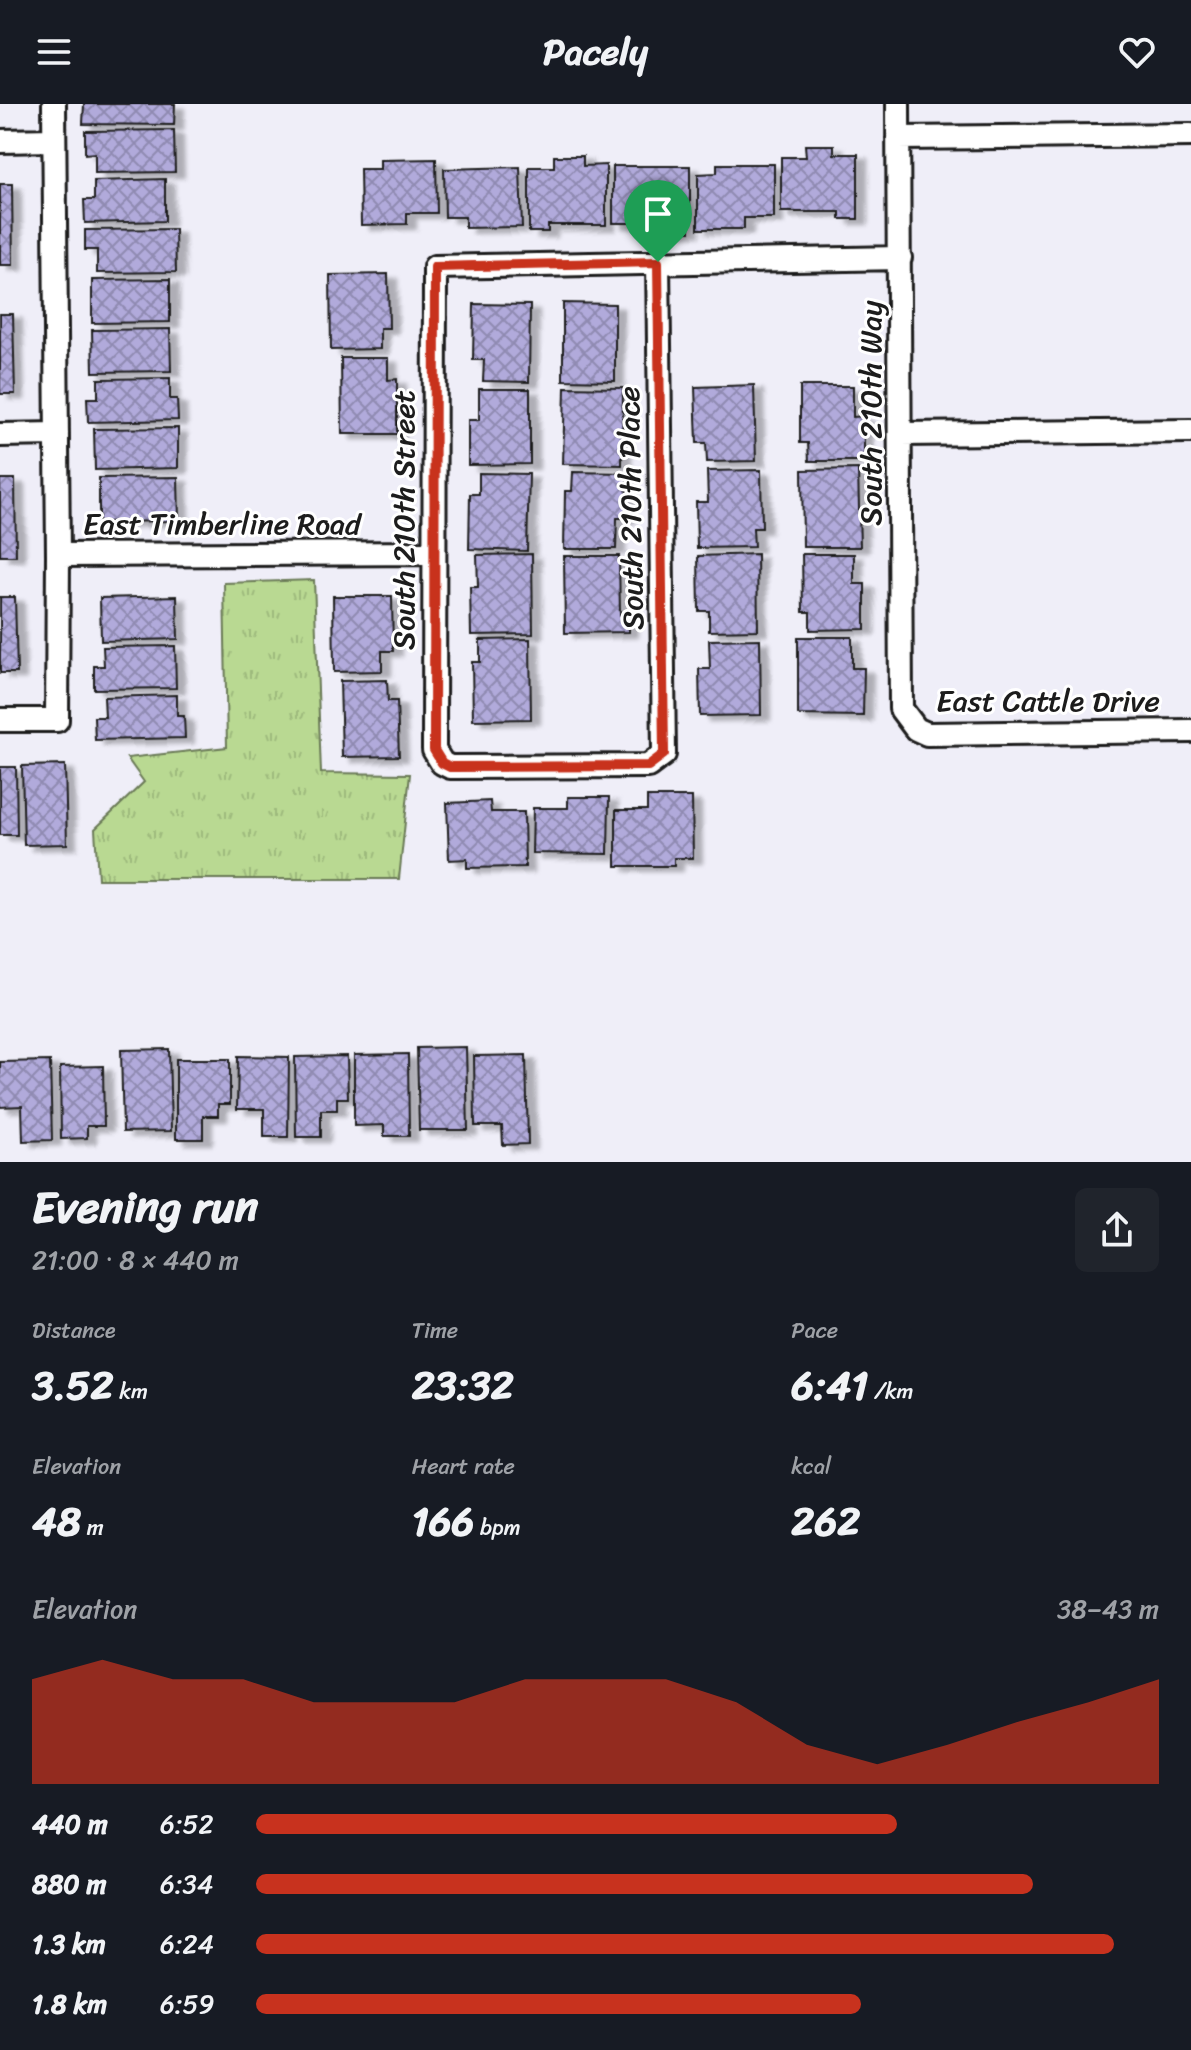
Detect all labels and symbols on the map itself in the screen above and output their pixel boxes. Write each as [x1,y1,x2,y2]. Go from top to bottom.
pin [624,180,692,262]
street label: South 210th Way [844,300,898,526]
street label: South 210th Place [602,386,660,630]
street label: South 210th Street [377,390,431,650]
street label: East Timberline Road [83,497,363,551]
street label: East Cattle Drive [936,674,1160,728]

